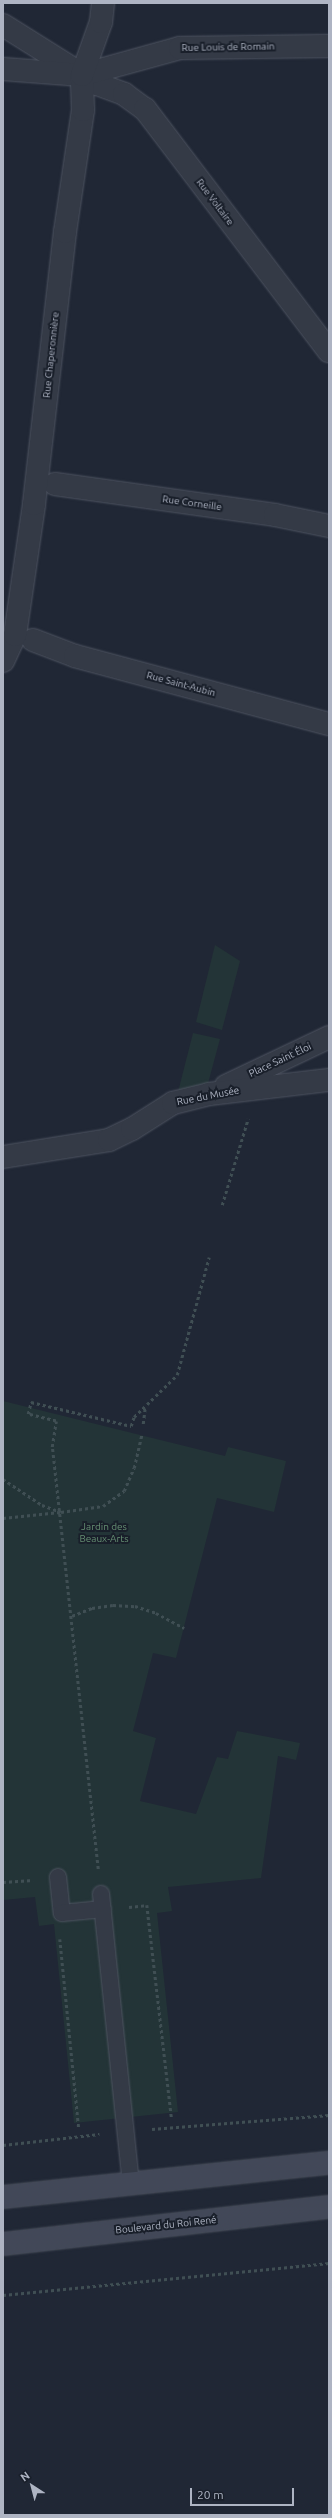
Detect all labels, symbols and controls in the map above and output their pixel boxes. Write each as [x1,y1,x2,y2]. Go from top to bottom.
street label: Rue Louis de Romain [181,40,275,54]
street label: Rue Voltaire [194,176,236,228]
street label: Rue Chaperonnière [41,311,61,399]
street label: Rue Corneille [161,493,223,513]
street label: Rue Saint-Aubin [145,669,217,699]
street label: Place Saint Éloi [247,1040,313,1080]
street label: Rue du Musée [176,1084,240,1108]
park label: Jardin des Beaux-Arts [79,1520,129,1544]
street label: Boulevard du Roi René [115,2214,217,2236]
north arrow [12,2466,52,2506]
text: N [18,2469,32,2484]
scale bar [192,2480,296,2506]
text: 20 m [197,2488,224,2501]

